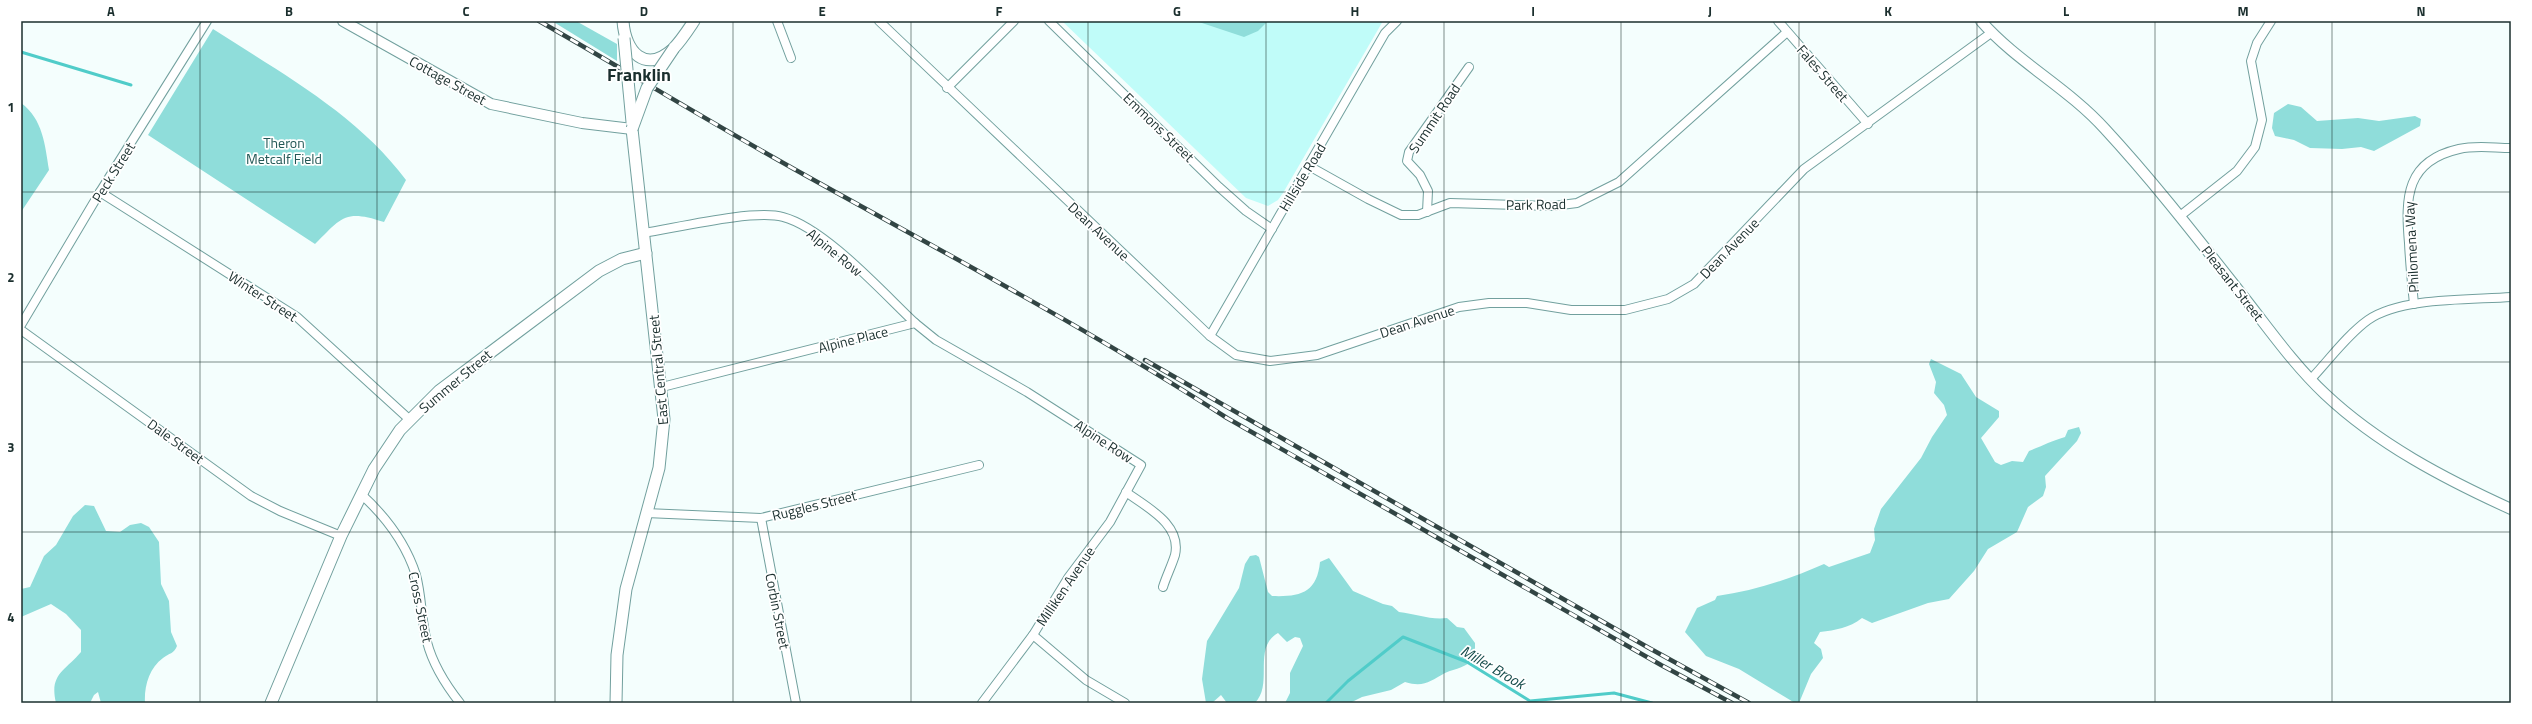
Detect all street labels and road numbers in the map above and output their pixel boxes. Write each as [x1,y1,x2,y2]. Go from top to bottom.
street label: Fales Street [1792,40,1854,106]
street label: Cottage Street [406,50,490,110]
street label: Summit Road [1403,79,1465,157]
street label: Emmons Street [1119,88,1199,166]
street label: Peck Street [86,138,140,206]
street label: Hillside Road [1273,139,1331,215]
street label: Park Road [1506,193,1566,215]
street label: Dean Avenue [1063,197,1135,265]
street label: Philomena Way [2398,200,2424,293]
street label: Dean Avenue [1695,213,1763,283]
street label: Alpine Row [803,223,868,281]
street label: Pleasant Street [2197,241,2269,325]
street label: Winter Street [224,266,302,326]
street label: Dean Avenue [1377,299,1457,343]
street label: East Central Street [643,314,673,426]
street label: Alpine Place [816,320,890,358]
street label: Summer Street [414,344,496,418]
street label: Dale Street [143,413,209,469]
street label: Alpine Row [1071,414,1138,468]
street label: Ruggles Street [770,484,859,526]
street label: Milliken Avenue [1030,542,1100,630]
street label: Cross Street [403,570,439,644]
street label: Corbin Street [760,571,796,651]

